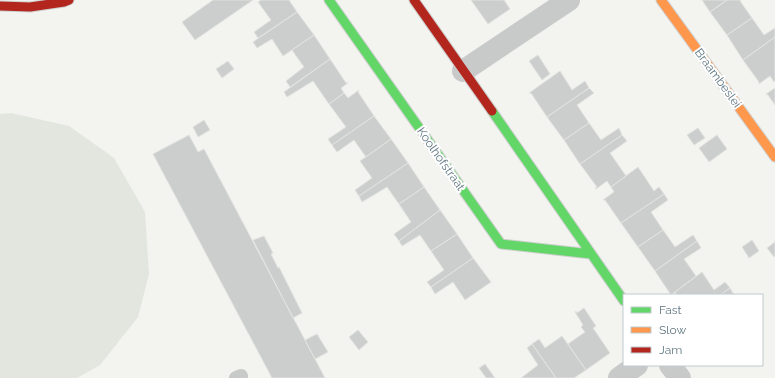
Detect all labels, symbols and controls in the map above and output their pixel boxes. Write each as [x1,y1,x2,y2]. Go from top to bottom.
street label: Braambeslei [692,46,744,110]
street label: Koolhofstraat [414,125,468,193]
legend [623,294,763,366]
text: Fast [659,303,682,317]
text: Slow [659,323,686,337]
text: Jam [659,343,682,357]

